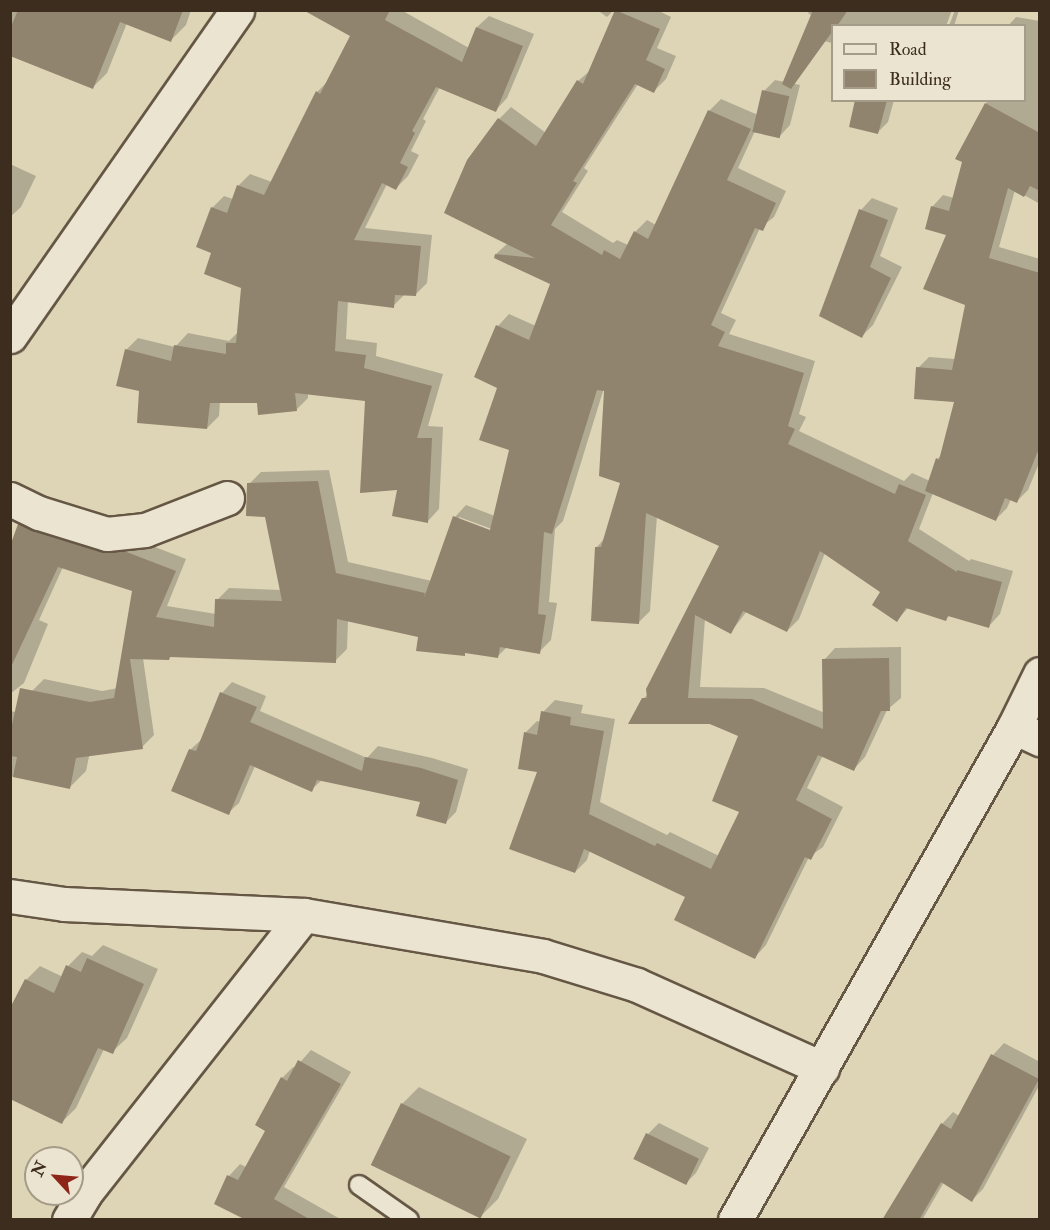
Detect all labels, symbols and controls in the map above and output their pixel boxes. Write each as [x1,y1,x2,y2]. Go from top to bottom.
legend [831,24,1026,102]
text: Road [889,38,927,61]
text: Building [889,68,951,91]
north arrow [24,1146,84,1206]
text: N [27,1158,52,1180]

